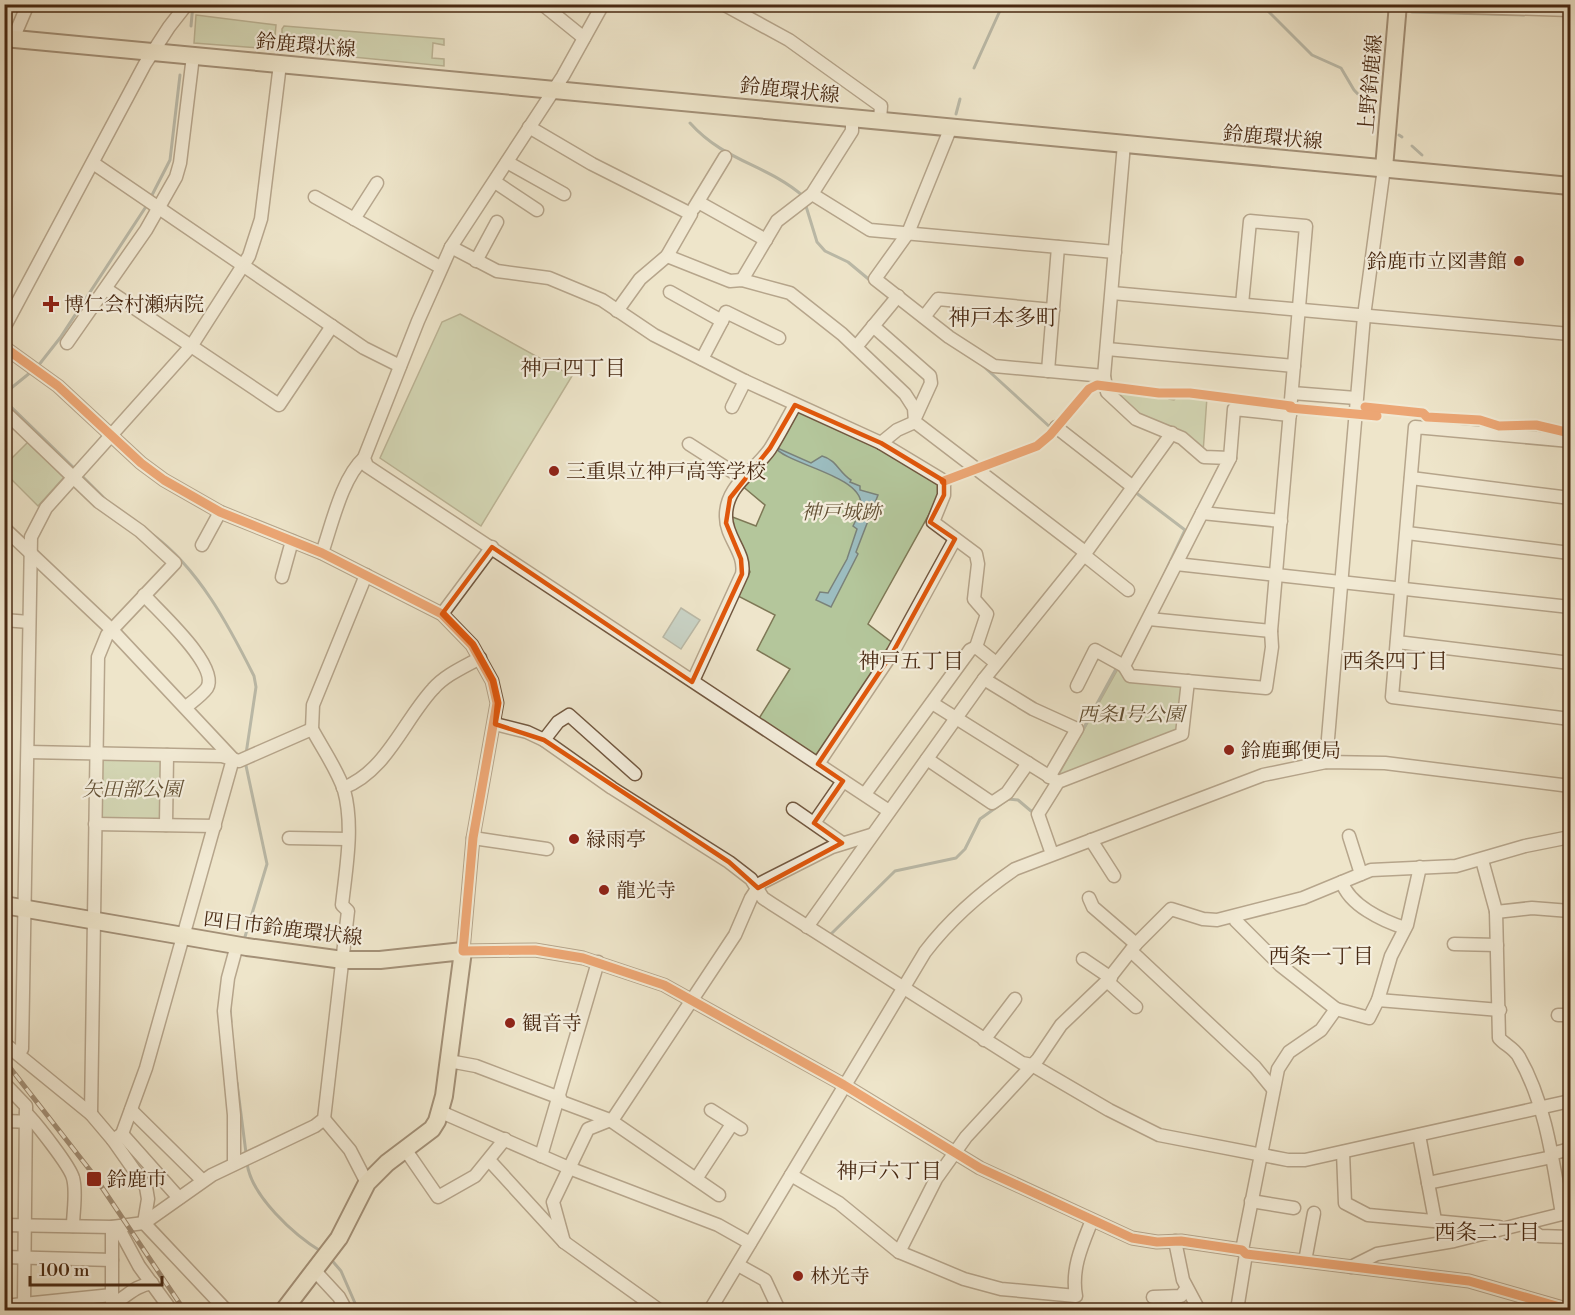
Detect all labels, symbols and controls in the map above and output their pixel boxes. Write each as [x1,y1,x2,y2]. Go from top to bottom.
street label: 鈴鹿環状線 [255,30,357,63]
street label: 上野鈴鹿線 [1355,33,1388,135]
street label: 鈴鹿環状線 [739,74,841,109]
street label: 鈴鹿環状線 [1222,122,1324,155]
place label: 鈴鹿市立図書館 [1367,250,1507,275]
marker: 鈴鹿市立図書館 [1512,254,1526,268]
place label: 博仁会村瀬病院 [64,293,204,318]
marker: 博仁会村瀬病院 [42,295,60,313]
district label: 神戸本多町 [948,305,1058,332]
district label: 神戸四丁目 [521,356,626,382]
place label: 三重県立神戸高等学校 [566,460,766,485]
marker: 三重県立神戸高等学校 [547,464,561,478]
park label: 神戸城跡 [801,501,884,526]
district label: 神戸五丁目 [859,649,964,675]
district label: 西条四丁目 [1343,649,1448,675]
park label: 西条1号公園 [1077,703,1188,728]
place label: 鈴鹿郵便局 [1241,739,1341,764]
marker: 鈴鹿郵便局 [1222,743,1236,757]
park label: 矢田部公園 [82,778,185,803]
place label: 緑雨亭 [586,828,646,853]
marker: 緑雨亭 [567,832,581,846]
place label: 龍光寺 [616,879,676,904]
marker: 龍光寺 [597,883,611,897]
street label: 四日市鈴鹿環状線 [202,907,364,952]
district label: 西条一丁目 [1269,944,1374,970]
place label: 観音寺 [522,1012,582,1037]
marker: 観音寺 [503,1016,517,1030]
district label: 神戸六丁目 [837,1159,942,1185]
place label: 鈴鹿市 [107,1168,167,1193]
marker: 鈴鹿市 [85,1170,103,1188]
district label: 西条二丁目 [1435,1220,1540,1246]
scale bar [30,1249,162,1287]
text: 100 m [39,1259,90,1282]
place label: 林光寺 [810,1265,870,1290]
marker: 林光寺 [791,1269,805,1283]

